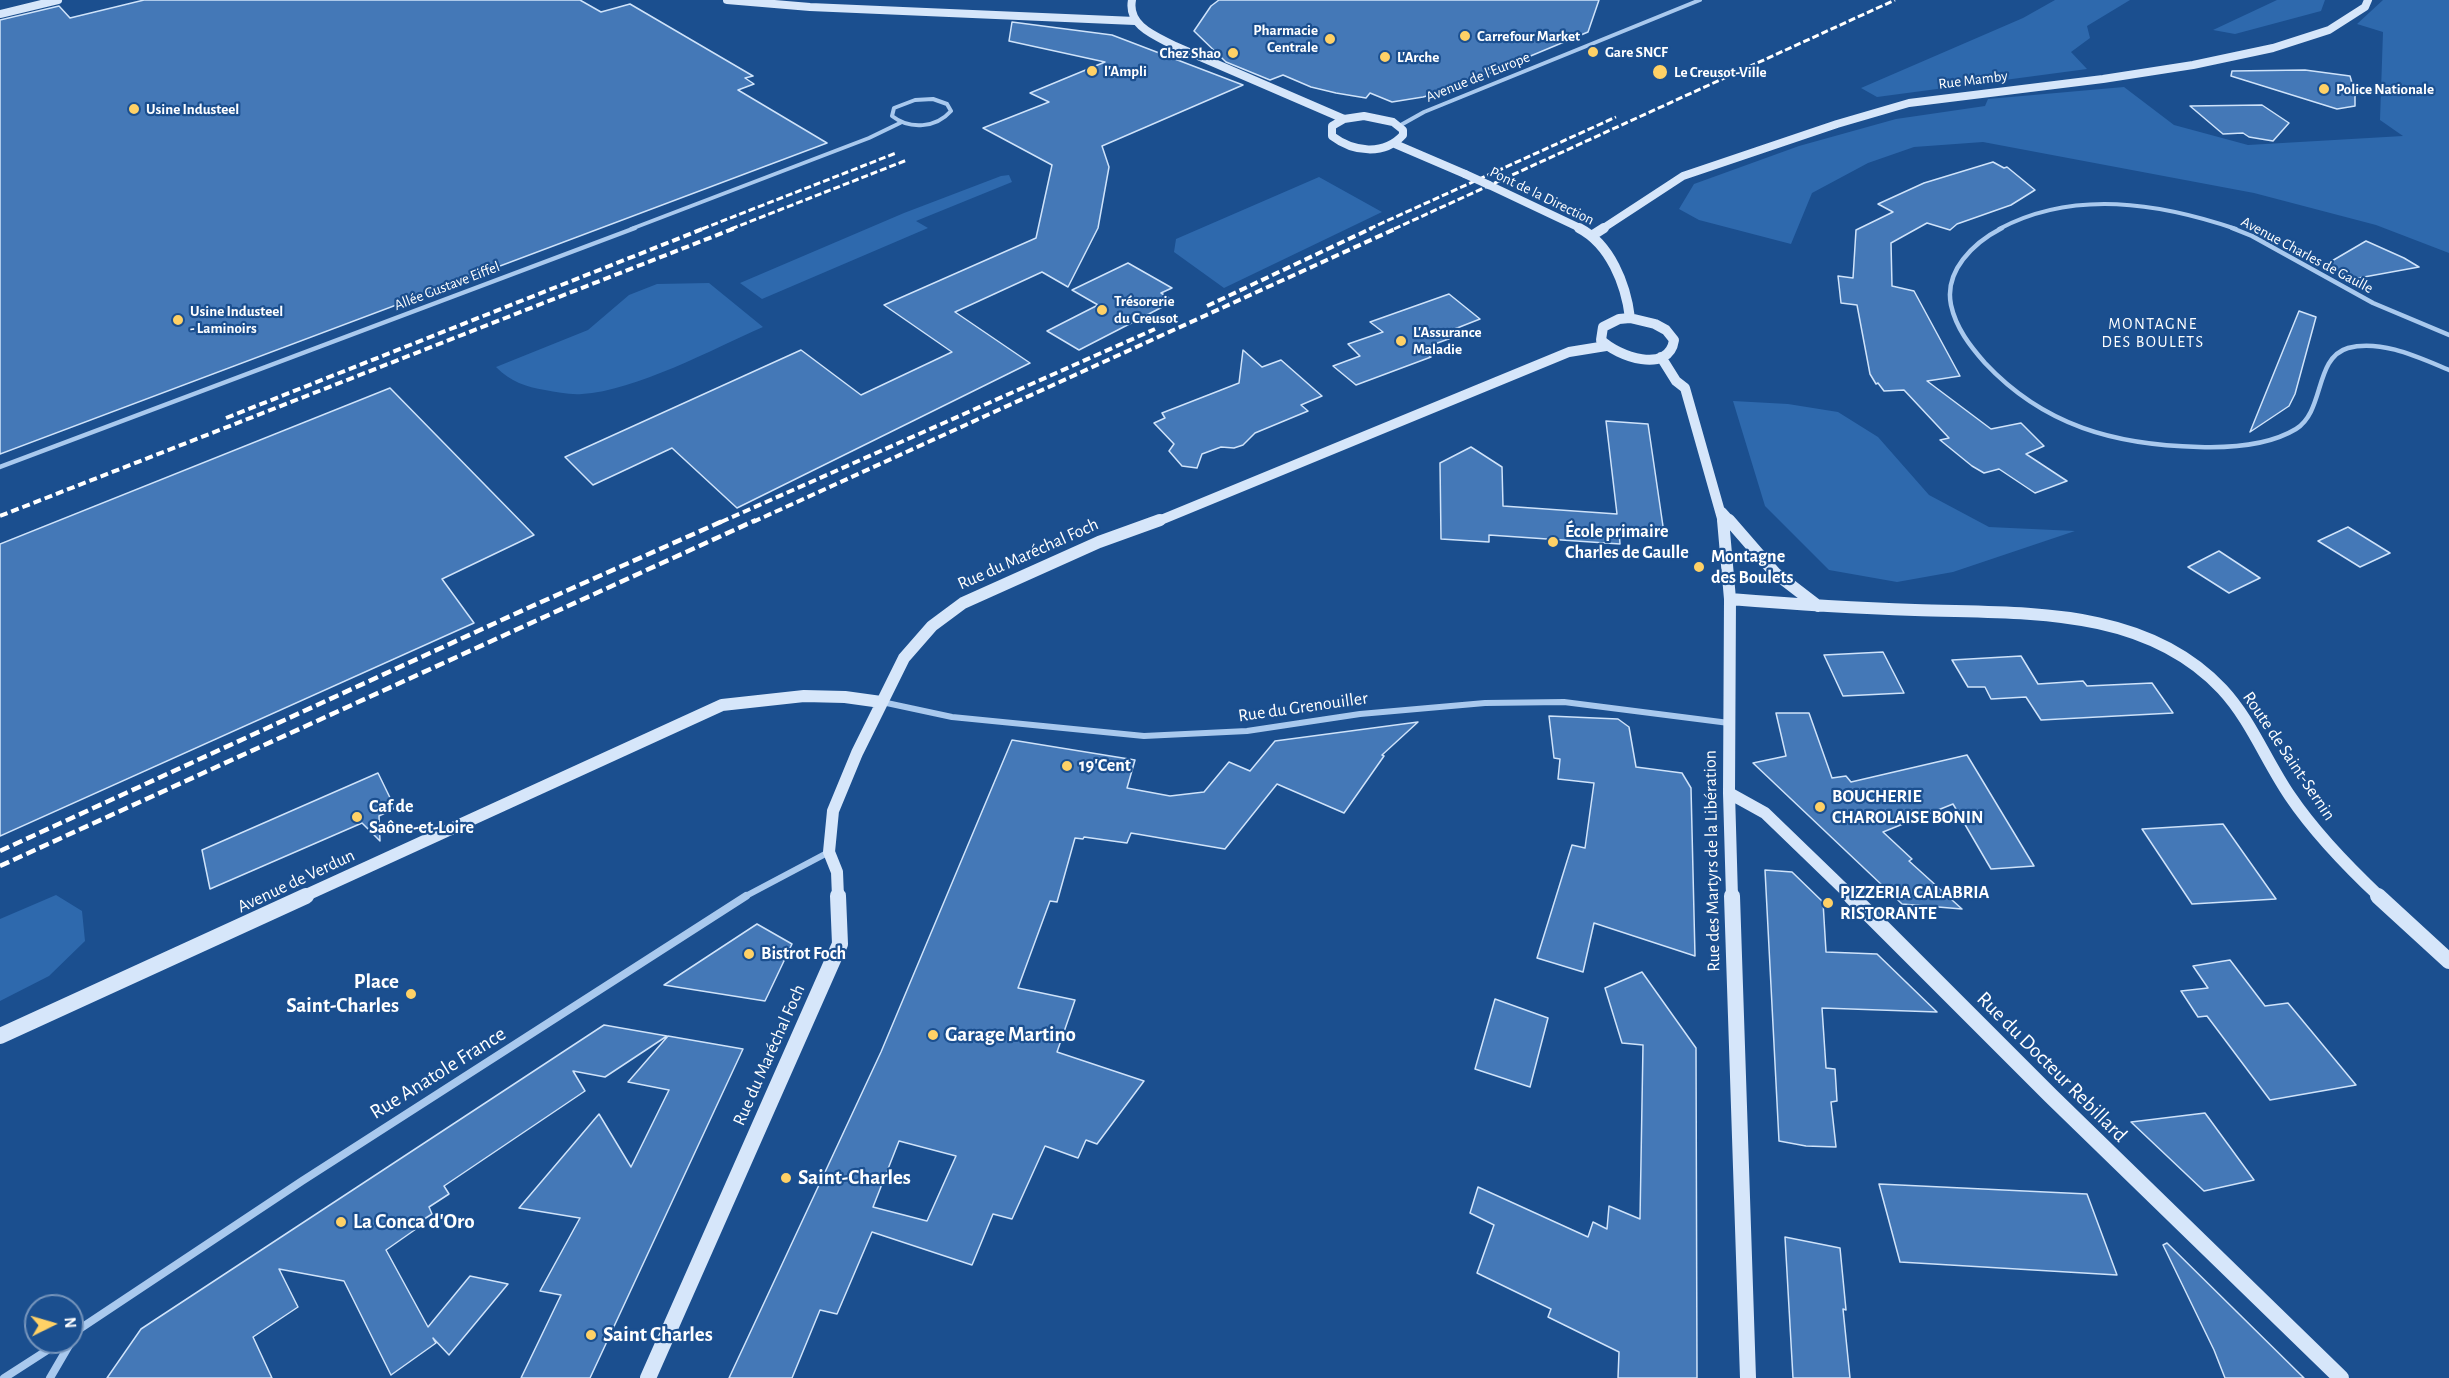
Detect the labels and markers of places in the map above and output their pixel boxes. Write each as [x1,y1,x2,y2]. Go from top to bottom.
place label: Pharmacie Centrale [1253,21,1318,56]
place label: Carrefour Market [1477,27,1580,45]
marker: Carrefour Market [1458,29,1472,43]
marker: Pharmacie Centrale [1323,32,1337,46]
place label: Gare SNCF [1605,43,1668,61]
place label: Chez Shao [1159,44,1221,62]
marker: Gare SNCF [1586,45,1600,59]
marker: Chez Shao [1226,46,1240,60]
place label: L'Arche [1397,48,1439,66]
marker: L'Arche [1378,50,1392,64]
place label: l'Ampli [1104,62,1147,80]
marker: Le Creusot-Ville [1651,63,1669,81]
place label: Le Creusot-Ville [1674,63,1767,81]
marker: l'Ampli [1085,64,1099,78]
place label: Police Nationale [2336,80,2434,98]
marker: Police Nationale [2317,82,2331,96]
place label: Usine Industeel [146,100,239,118]
marker: Usine Industeel [127,102,141,116]
place label: Trésorerie du Creusot [1114,292,1178,327]
place label: Usine Industeel - Laminoirs [190,302,283,337]
marker: Trésorerie du Creusot [1095,303,1109,317]
marker: Usine Industeel - Laminoirs [171,313,185,327]
place label: L'Assurance Maladie [1413,323,1482,358]
marker: L'Assurance Maladie [1394,334,1408,348]
place label: École primaire Charles de Gaulle [1565,521,1689,564]
marker: École primaire Charles de Gaulle [1546,535,1560,549]
place label: Montagne des Boulets [1711,546,1793,588]
marker: Montagne des Boulets [1692,560,1706,574]
place label: 19'Cent [1079,755,1131,777]
marker: 19'Cent [1060,759,1074,773]
place label: BOUCHERIE CHAROLAISE BONIN [1832,786,1984,828]
place label: Caf de Saône-et-Loire [369,796,474,838]
marker: BOUCHERIE CHAROLAISE BONIN [1813,800,1827,814]
marker: Caf de Saône-et-Loire [350,810,364,824]
place label: PIZZERIA CALABRIA RISTORANTE [1840,882,1989,924]
marker: PIZZERIA CALABRIA RISTORANTE [1821,896,1835,910]
place label: Bistrot Foch [761,943,846,965]
marker: Bistrot Foch [742,947,756,961]
place label: Place Saint-Charles [286,969,399,1019]
marker: Place Saint-Charles [404,987,418,1001]
place label: Garage Martino [945,1022,1076,1048]
marker: Garage Martino [926,1028,940,1042]
place label: Saint-Charles [798,1165,911,1191]
marker: Saint-Charles [779,1171,793,1185]
place label: La Conca d'Oro [353,1209,475,1235]
marker: La Conca d'Oro [334,1215,348,1229]
place label: Saint Charles [603,1322,713,1348]
marker: Saint Charles [584,1328,598,1342]

